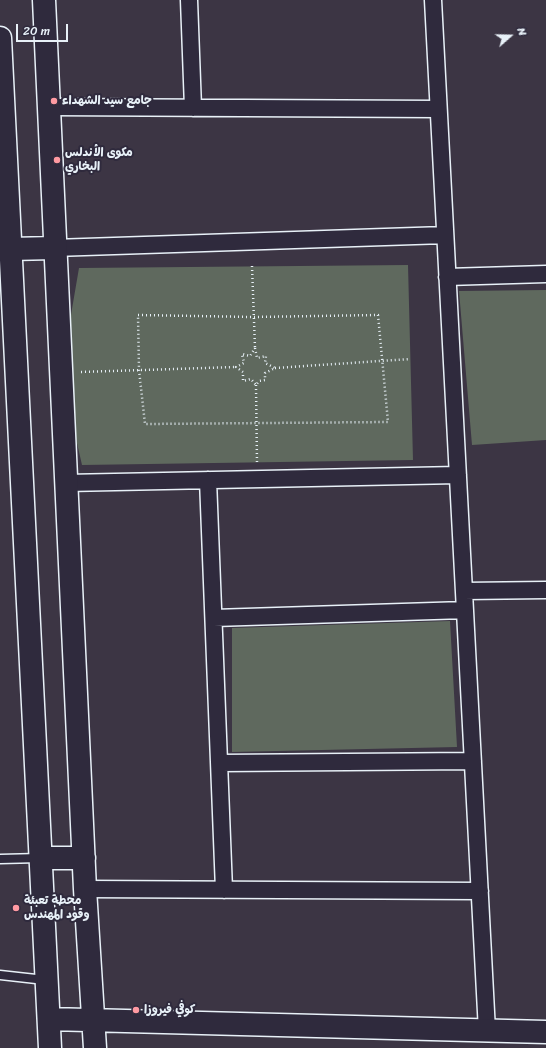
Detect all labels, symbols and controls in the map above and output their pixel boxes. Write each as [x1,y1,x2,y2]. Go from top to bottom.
scale bar [18,16,70,42]
north arrow [490,16,530,56]
text: 20 m [23,20,50,42]
text: N [512,25,532,39]
place label: جامع سيد الشهداء [62,94,152,108]
marker: جامع سيد الشهداء [49,96,59,106]
place label: مكوى الأندلس البخاري [65,146,133,174]
marker: مكوى الأندلس البخاري [52,155,62,165]
place label: محطة تعبئة وقود المهندس [24,894,90,922]
marker: محطة تعبئة وقود المهندس [11,903,21,913]
place label: كوفي فيروزا [144,1003,195,1017]
marker: كوفي فيروزا [131,1005,141,1015]

